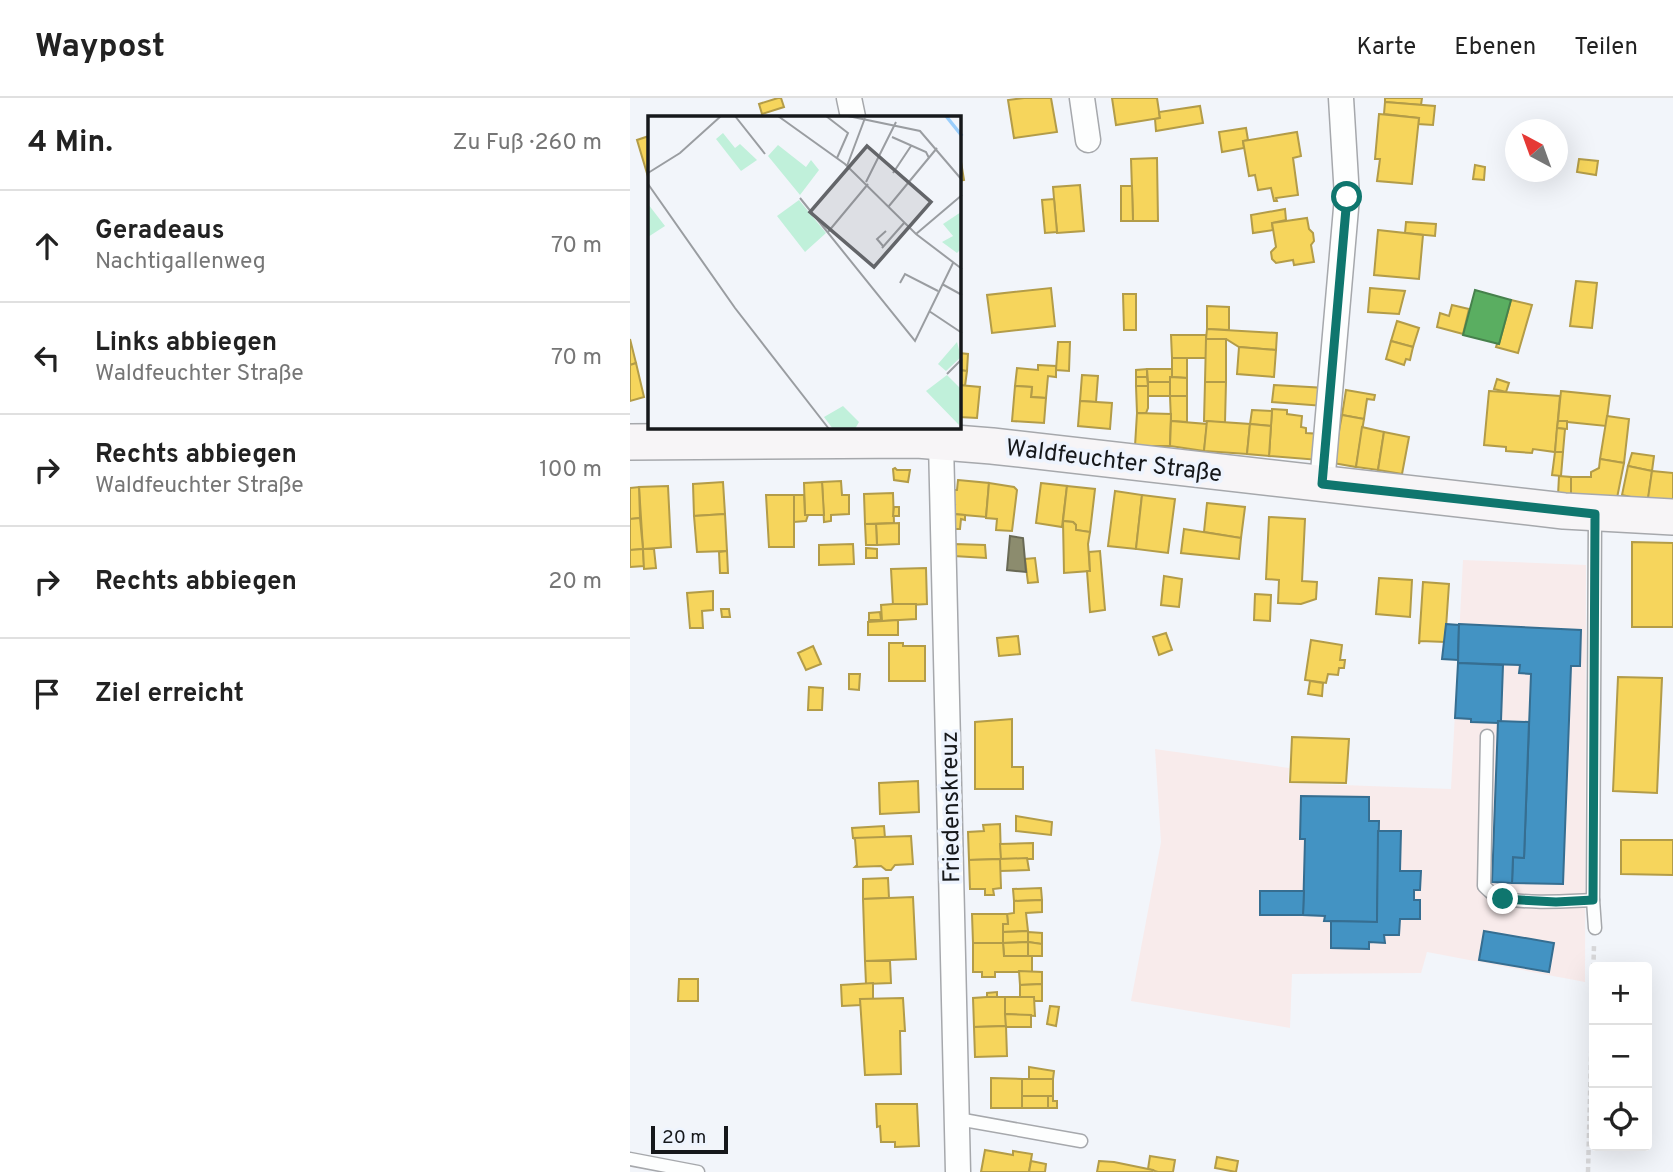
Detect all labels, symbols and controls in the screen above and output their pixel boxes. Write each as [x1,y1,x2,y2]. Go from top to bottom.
text: Waypost [35,27,165,69]
text: Karte [1356,33,1416,63]
text: Ebenen [1454,33,1536,63]
text: Teilen [1574,33,1638,63]
inset map [648,116,961,429]
north arrow [1505,119,1568,182]
text: 4 Min. [28,125,113,162]
text: Zu Fuß · 260 m [453,129,602,158]
route start [1331,181,1362,212]
text: Geradeaus [95,215,224,248]
icon: ahead [28,227,66,265]
text: 70 m [551,232,602,261]
text: Nachtigallenweg [95,248,266,277]
text: Links abbiegen [95,327,277,360]
icon: left [28,339,66,377]
text: 70 m [551,344,602,373]
text: Waldfeuchter Straße [95,360,304,389]
street label: Waldfeuchter Straße [1004,434,1224,490]
text: Rechts abbiegen [95,439,297,472]
icon: right [28,451,66,489]
text: 100 m [539,456,602,485]
text: Waldfeuchter Straße [95,472,304,501]
icon: right [28,563,66,601]
text: Rechts abbiegen [95,566,297,599]
text: 20 m [548,568,602,597]
icon: arrive [28,675,66,713]
text: Ziel erreicht [95,678,244,711]
street label: Friedenskreuz [936,731,968,883]
route end [1487,883,1518,914]
map controls [1589,962,1652,1151]
button: + [1589,962,1652,1025]
button: − [1589,1025,1652,1088]
button: locate [1589,1088,1652,1151]
scale bar [651,1123,728,1155]
text: 20 m [662,1126,706,1150]

